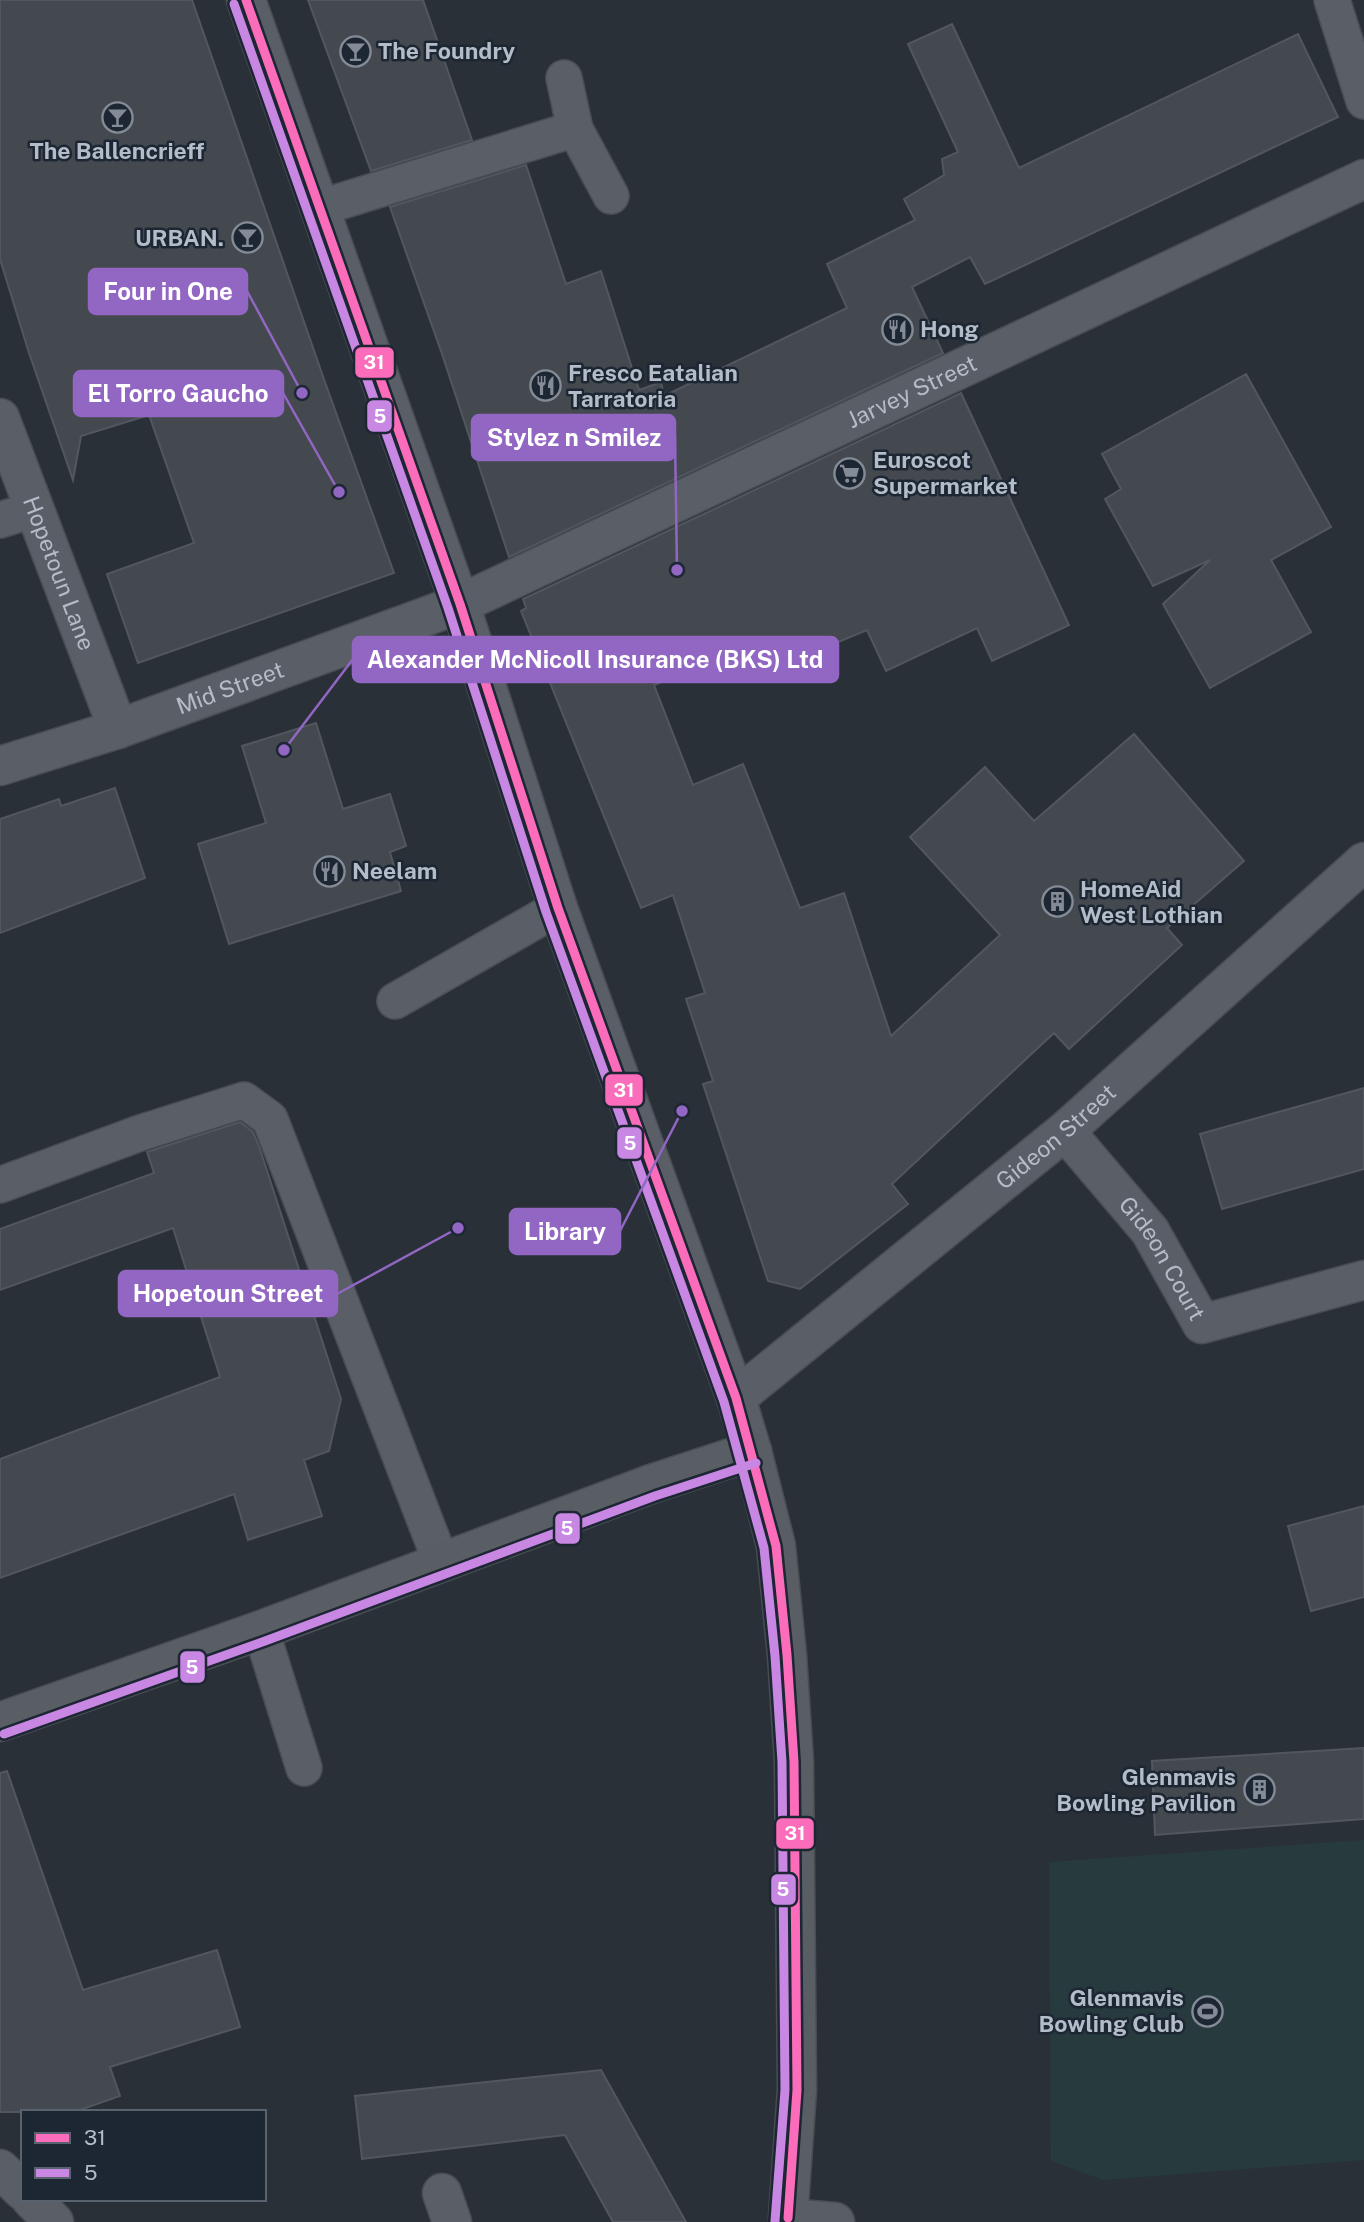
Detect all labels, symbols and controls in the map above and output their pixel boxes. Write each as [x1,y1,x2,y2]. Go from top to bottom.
bar icon: The Foundry [338,34,372,68]
place label: The Foundry [378,37,515,64]
bar icon: The Ballencrieff [100,100,134,134]
place label: The Ballencrieff [29,137,205,164]
bar icon: URBAN. [230,221,264,255]
place label: URBAN. [135,224,224,251]
callout: Four in One [89,269,247,314]
text: Four in One [103,277,233,305]
restaurant icon: Hong [880,312,914,346]
place label: Hong [920,315,979,342]
line badge: 31 [354,346,395,379]
street label: Jarvey Street [842,349,981,433]
text: 31 [364,351,384,373]
place label: Fresco Eatalian Tarratoria [568,359,738,412]
restaurant icon: Fresco Eatalian Tarratoria [528,369,562,403]
callout: El Torro Gaucho [74,371,283,416]
text: El Torro Gaucho [87,379,269,407]
line badge: 5 [366,399,393,433]
text: 5 [374,405,386,427]
callout: Stylez n Smilez [472,415,675,460]
text: Stylez n Smilez [487,423,661,451]
place label: Euroscot Supermarket [873,446,1018,499]
supermarket icon: Euroscot Supermarket [833,456,867,490]
street label: Hopetoun Lane [18,492,101,654]
callout: Alexander McNicoll Insurance (BKS) Ltd [353,637,838,682]
text: Alexander McNicoll Insurance (BKS) Ltd [367,645,823,673]
street label: Mid Street [172,656,287,720]
restaurant icon: Neelam [312,854,346,888]
place label: Neelam [352,857,437,884]
place label: HomeAid West Lothian [1080,875,1223,928]
building icon: HomeAid West Lothian [1040,885,1074,919]
line badge: 31 [604,1073,644,1107]
street label: Gideon Street [990,1078,1121,1195]
text: 31 [614,1079,634,1101]
line badge: 5 [616,1126,643,1160]
text: 5 [624,1132,636,1154]
street label: Gideon Court [1114,1191,1211,1325]
callout: Library [510,1209,620,1254]
text: Library [524,1217,606,1245]
callout: Hopetoun Street [119,1271,337,1316]
text: Hopetoun Street [133,1279,323,1307]
line badge: 5 [554,1512,581,1545]
text: 5 [561,1517,573,1539]
line badge: 5 [179,1650,206,1684]
text: 5 [186,1656,198,1678]
place label: Glenmavis Bowling Pavilion [1056,1763,1236,1816]
building icon: Glenmavis Bowling Pavilion [1242,1773,1276,1807]
line badge: 31 [775,1817,815,1850]
text: 31 [785,1822,805,1844]
line badge: 5 [770,1873,797,1906]
text: 5 [777,1878,789,1900]
place label: Glenmavis Bowling Club [1038,1984,1184,2037]
sports icon: Glenmavis Bowling Club [1190,1994,1224,2028]
legend [21,2110,266,2201]
text: 31 [84,2125,106,2150]
text: 5 [84,2160,97,2185]

